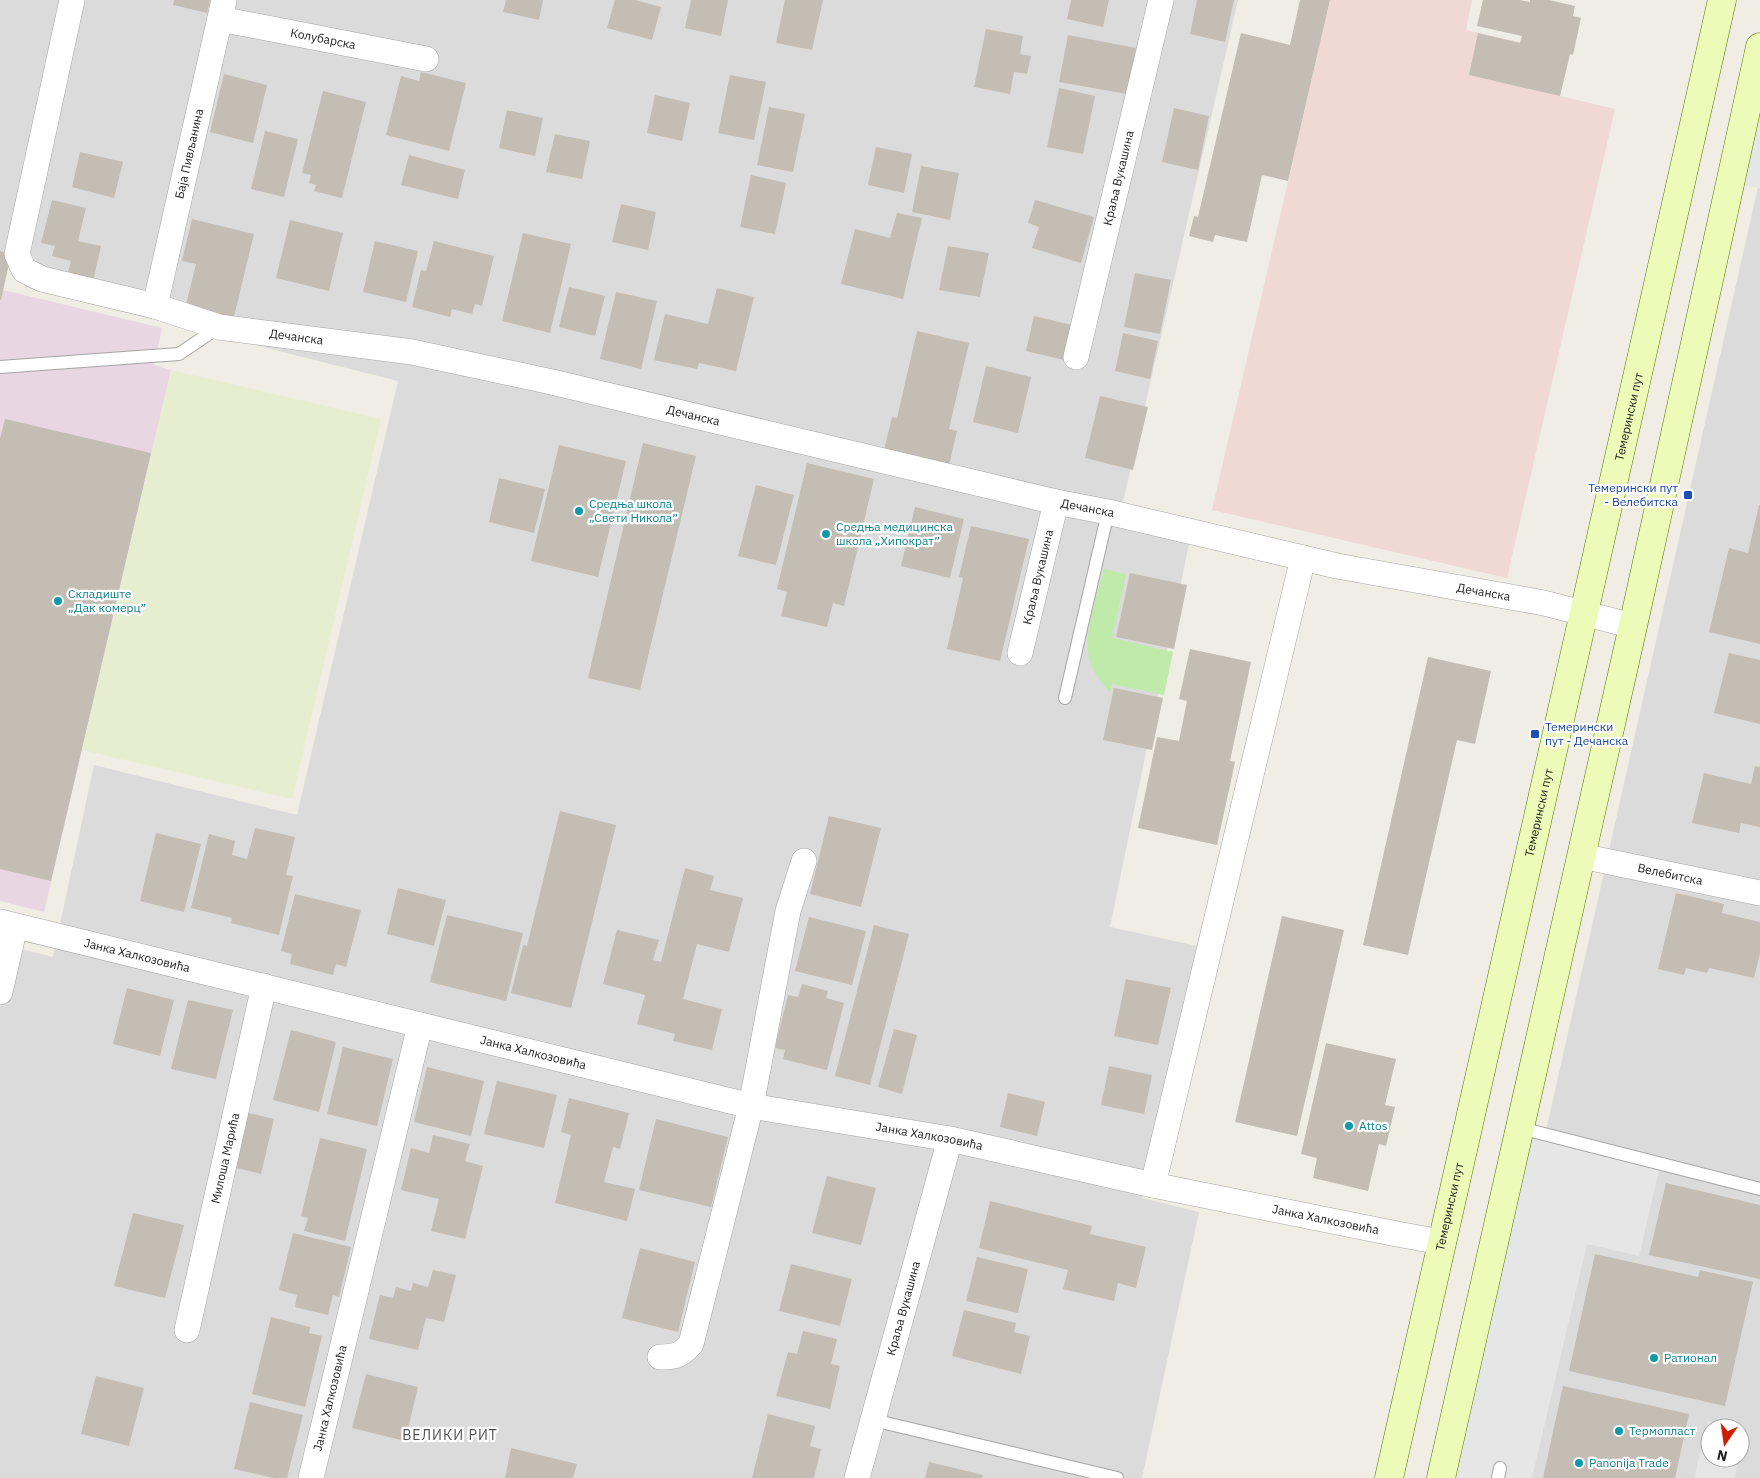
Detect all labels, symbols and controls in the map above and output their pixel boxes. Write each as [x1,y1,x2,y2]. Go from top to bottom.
street label: Колубарска [289,25,358,52]
street label: Баја Пивљанина [171,107,206,200]
street label: Краља Вукашина [1100,128,1137,227]
street label: Дечанска [269,326,325,348]
street label: Темерински пут [1611,371,1646,462]
street label: Дечанска [665,402,722,429]
place label: Темерински пут - Велебитска [1588,480,1679,509]
marker: Темерински пут - Велебитска [1682,489,1694,501]
street label: Дечанска [1060,495,1116,520]
place label: Средња школа „Свети Никола” [589,496,678,525]
marker: Средња школа „Свети Никола” [573,505,585,517]
place label: Средња медицинска школа „Хипократ” [836,519,953,548]
street label: Краља Вукашина [1019,527,1056,626]
marker: Средња медицинска школа „Хипократ” [820,528,832,540]
street label: Дечанска [1456,580,1512,604]
place label: Складиште „Дак комерц” [68,586,146,615]
marker: Складиште „Дак комерц” [52,595,64,607]
place label: Темерински пут - Дечанска [1545,719,1629,748]
marker: Темерински пут - Дечанска [1529,728,1541,740]
street label: Темерински пут [1521,767,1556,858]
street label: Велебитска [1636,860,1705,888]
street label: Јанка Халкозовића [82,935,192,975]
street label: Јанка Халкозовића [479,1032,589,1073]
street label: Милоша Марића [208,1111,243,1205]
place label: Attos [1359,1118,1388,1133]
street label: Јанка Халкозовића [875,1119,985,1153]
marker: Attos [1343,1120,1355,1132]
street label: Темерински пут [1432,1161,1466,1252]
street label: Јанка Халкозовића [1271,1201,1381,1237]
street label: Краља Вукашина [883,1259,923,1357]
street label: Јанка Халкозовића [310,1343,350,1453]
place label: Ратионал [1664,1350,1717,1365]
marker: Ратионал [1648,1352,1660,1364]
north arrow [1700,1418,1750,1468]
place label: Термопласт [1629,1423,1696,1438]
marker: Термопласт [1613,1425,1625,1437]
district label: ВЕЛИКИ РИТ [402,1426,498,1444]
text: N [1715,1446,1729,1466]
place label: Panonija Trade [1589,1455,1669,1470]
marker: Panonija Trade [1573,1457,1585,1469]

